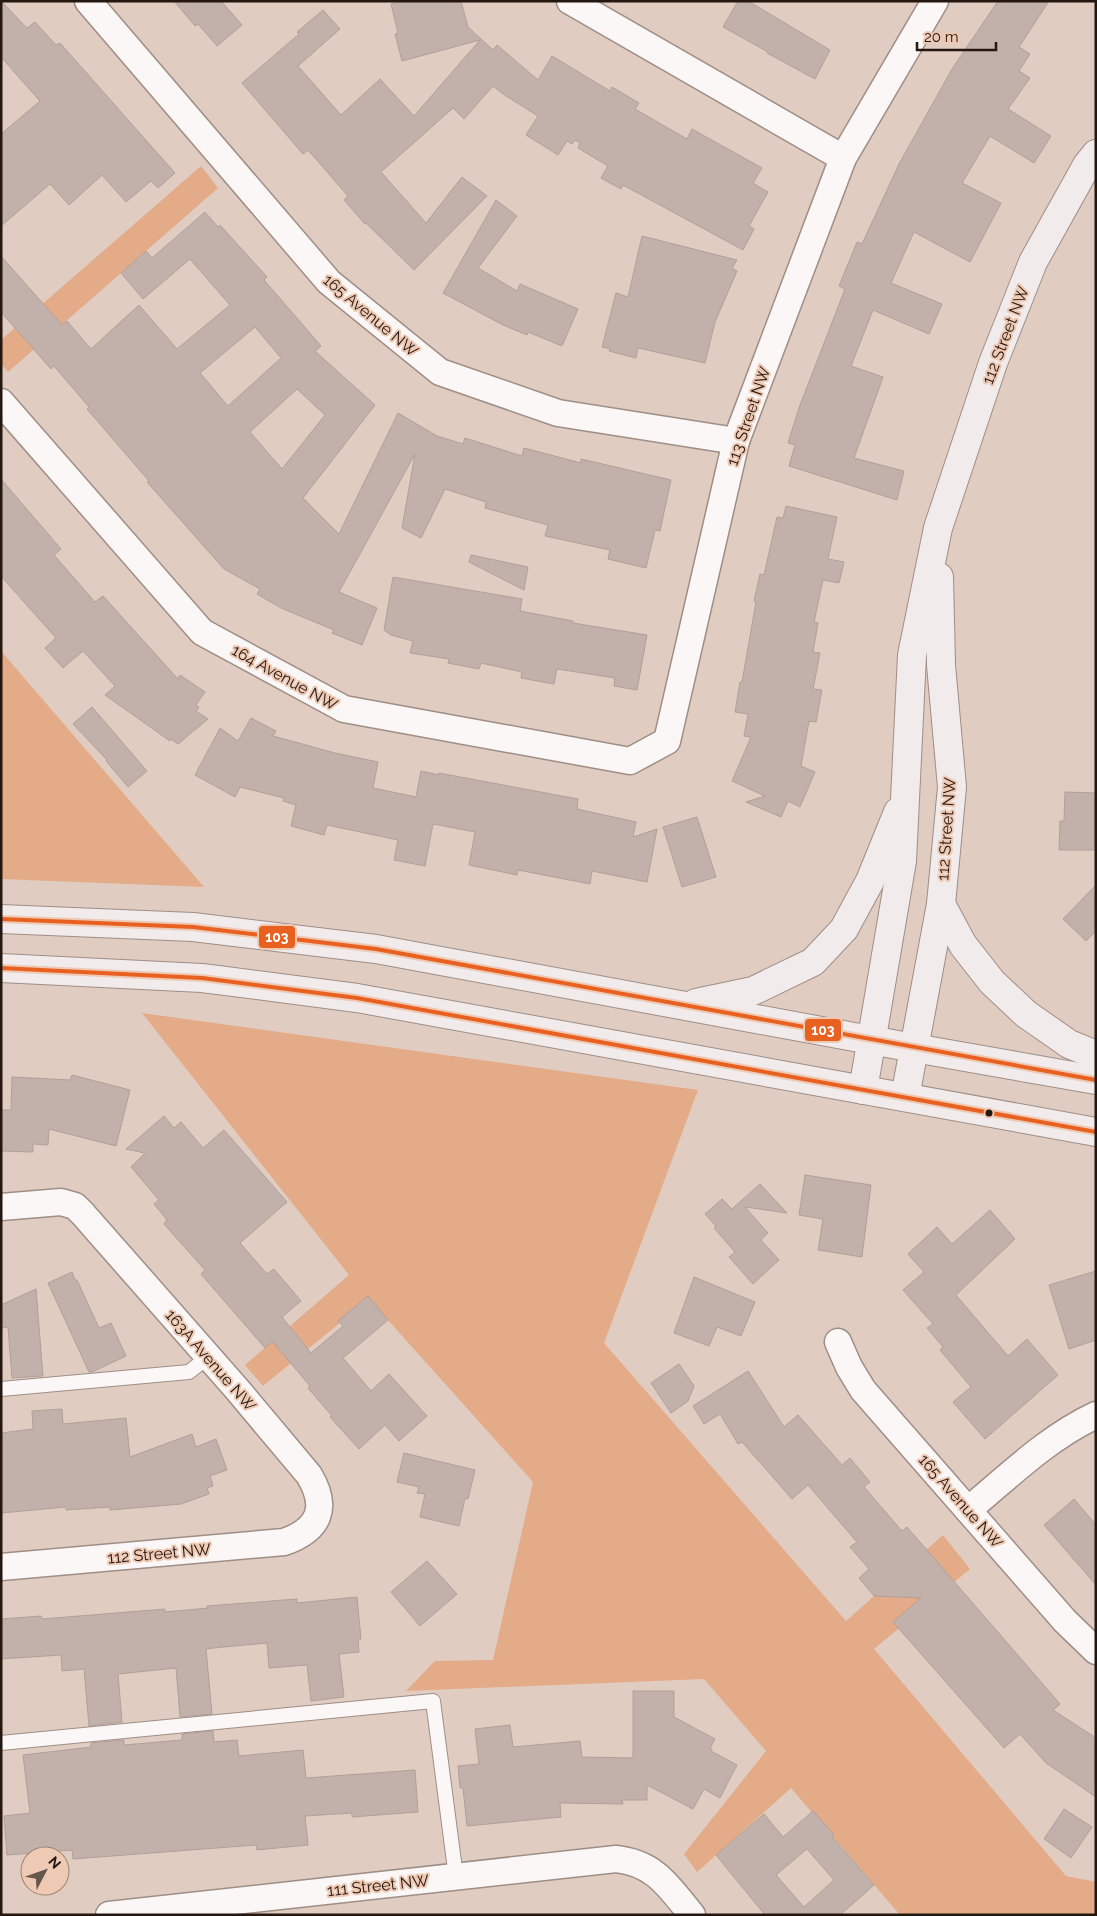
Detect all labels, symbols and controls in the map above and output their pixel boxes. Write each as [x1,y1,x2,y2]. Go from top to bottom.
scale bar [917,20,996,52]
text: 20 m [924,28,959,46]
street label: 165 Avenue NW [319,270,422,361]
street label: 112 Street NW [978,283,1033,387]
street label: 113 Street NW [723,364,774,468]
street label: 164 Avenue NW [228,640,341,715]
street label: 112 Street NW [933,776,960,881]
line badge: 103 [258,925,296,949]
text: 103 [265,929,289,945]
line badge: 103 [804,1018,842,1042]
text: 103 [811,1022,835,1038]
unlabelled marker [984,1108,994,1118]
street label: 163A Avenue NW [161,1306,260,1415]
street label: 165 Avenue NW [915,1451,1007,1552]
street label: 112 Street NW [107,1539,212,1567]
north arrow [20,1846,70,1896]
text: N [45,1853,64,1872]
street label: 111 Street NW [326,1871,430,1900]

